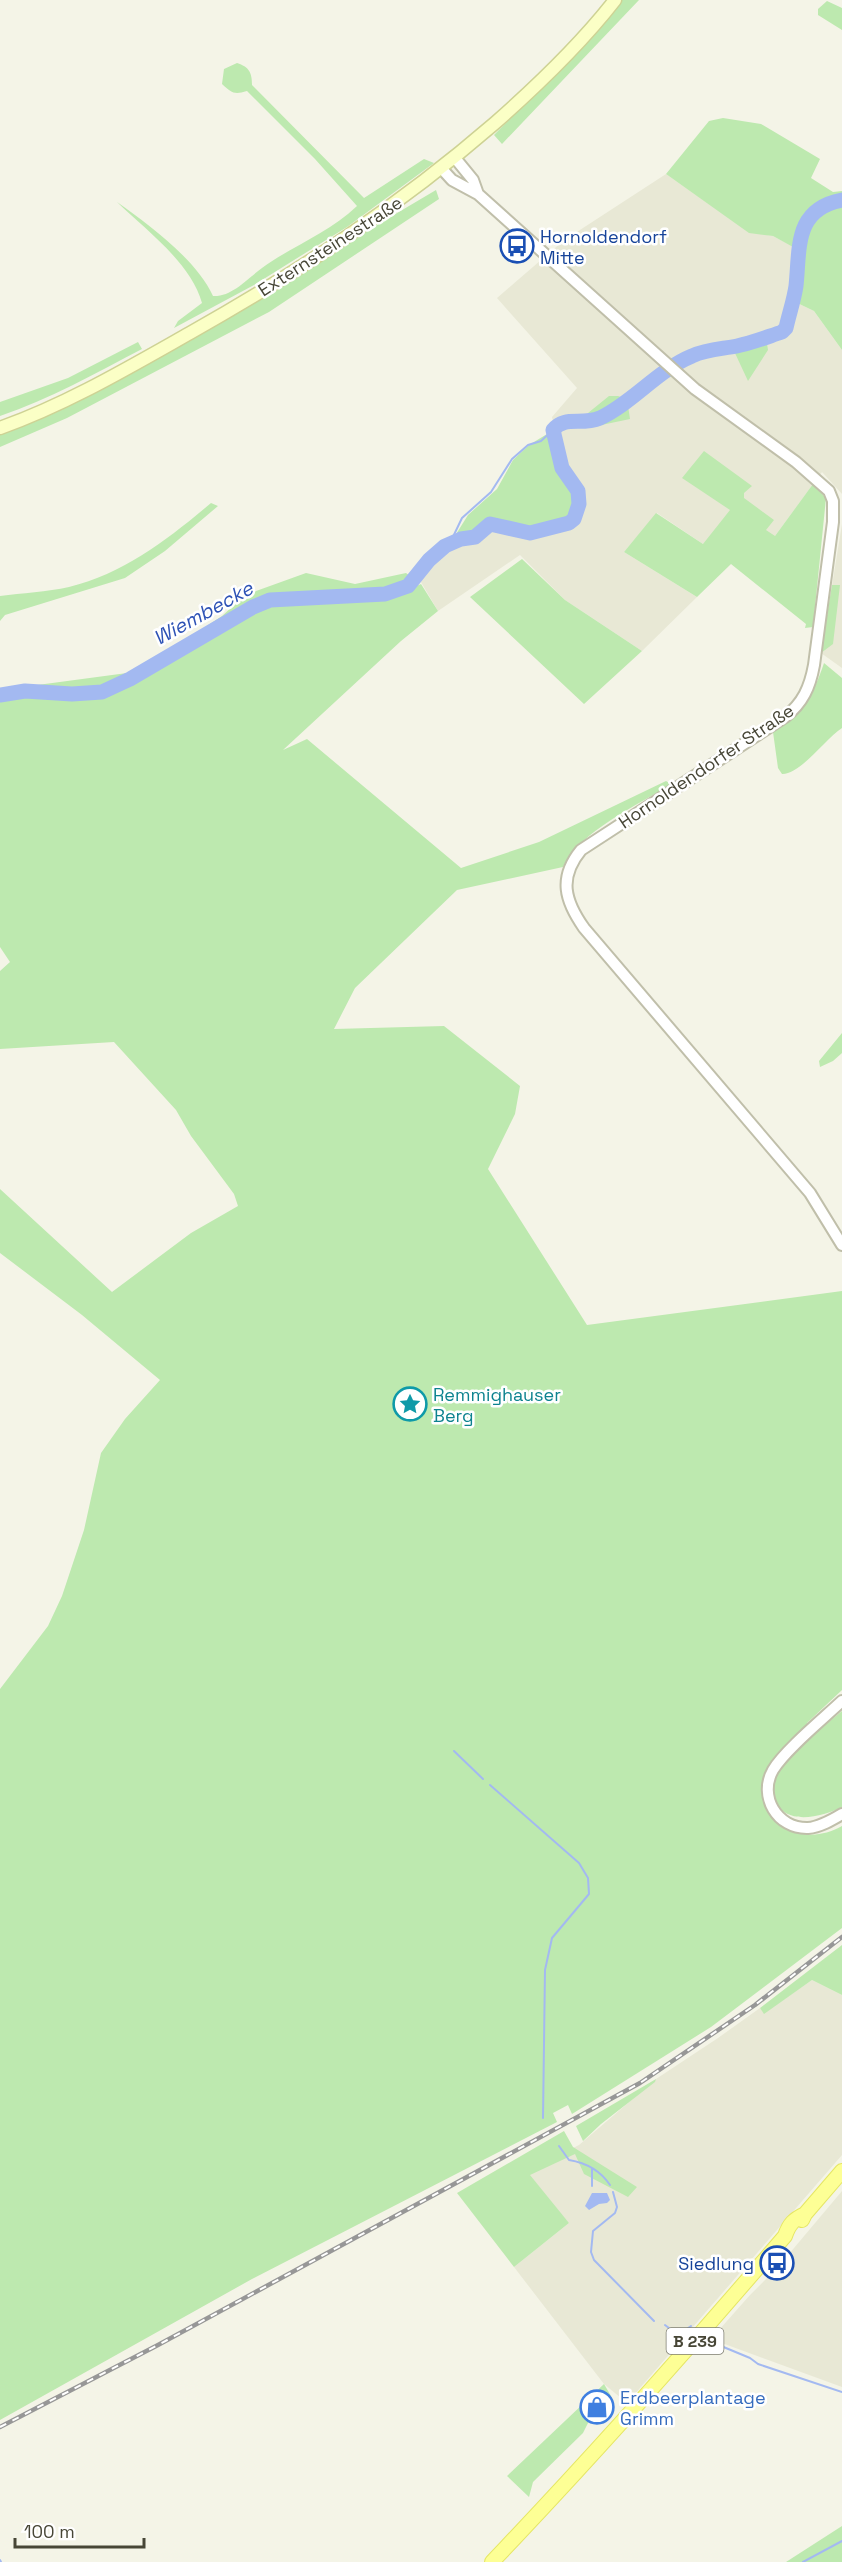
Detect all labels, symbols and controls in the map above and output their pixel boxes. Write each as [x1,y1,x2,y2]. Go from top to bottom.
street label: Externsteinestraße [253,191,407,301]
place label: Hornoldendorf Mitte [540,225,667,269]
bus stop icon: Hornoldendorf Mitte [499,228,535,264]
water label: Wiembecke [149,574,258,651]
street label: Hornoldendorfer Straße [614,699,798,833]
place label: Remmighauser Berg [433,1383,561,1427]
place icon: Remmighauser Berg [392,1386,428,1422]
bus stop icon: Siedlung [759,2245,795,2281]
place label: Siedlung [678,2252,754,2275]
road number: B 239 [666,2328,724,2354]
place label: Erdbeerplantage Grimm [620,2386,766,2430]
shop icon: Erdbeerplantage Grimm [579,2389,615,2425]
scale bar [15,2511,144,2549]
text: 100 m [24,2520,75,2543]

